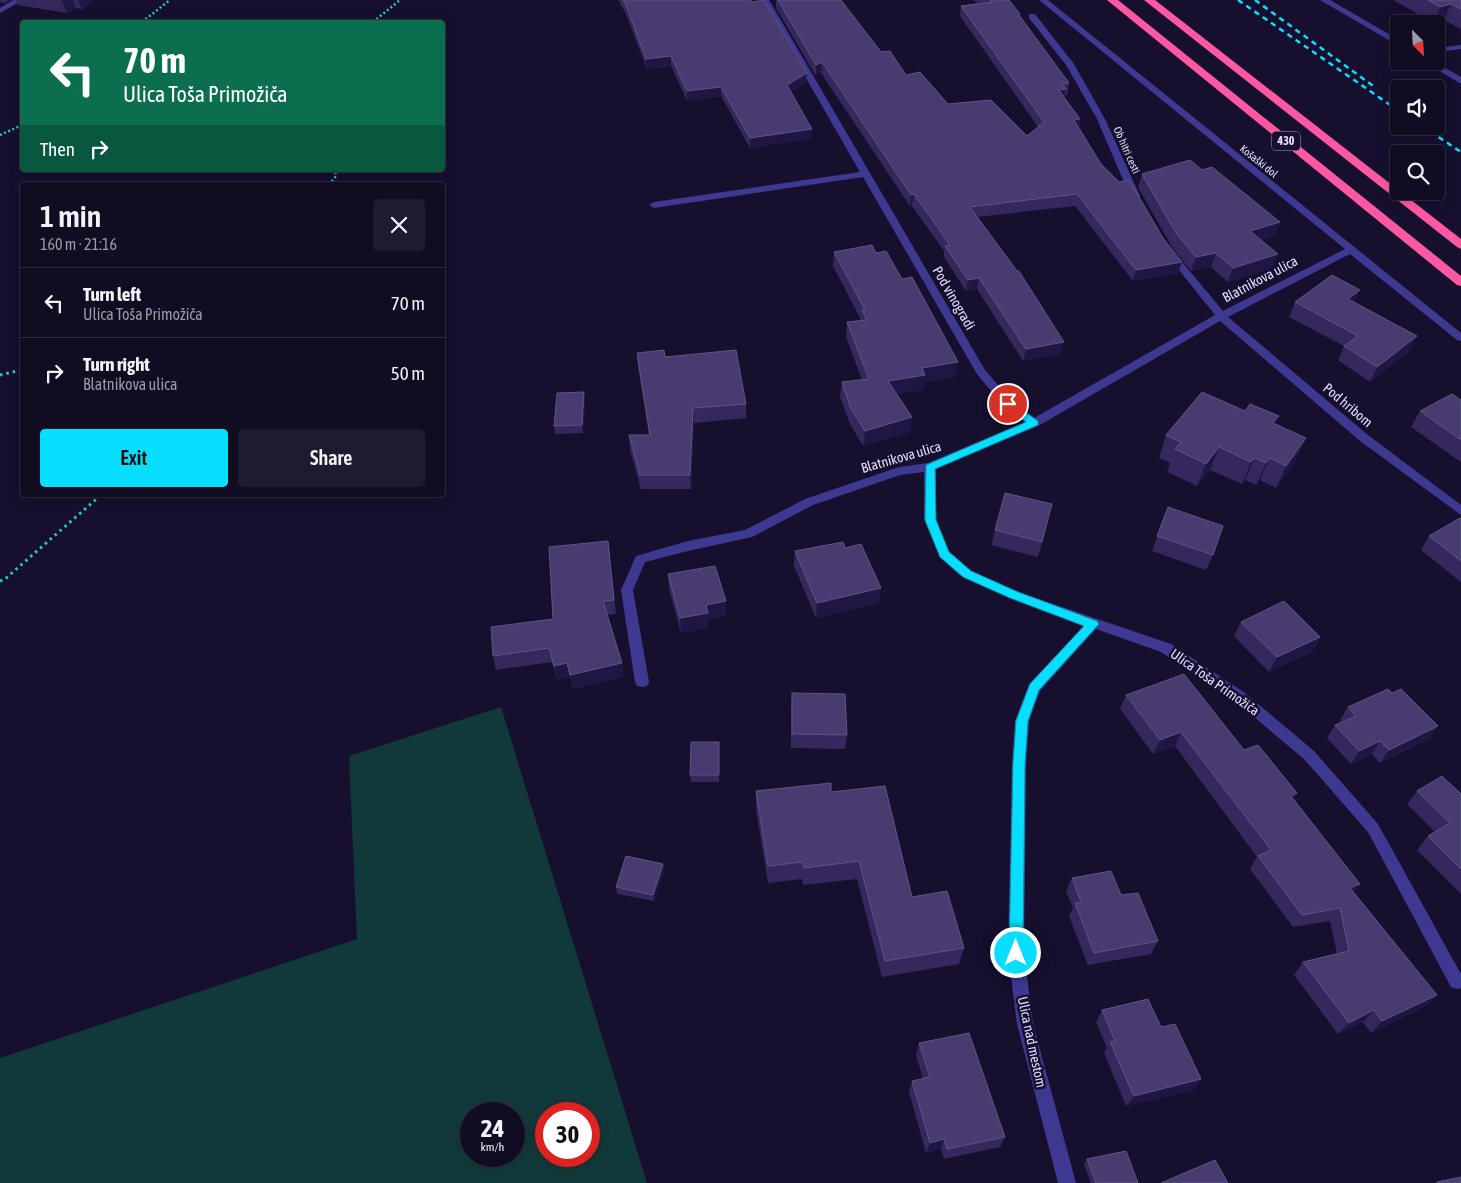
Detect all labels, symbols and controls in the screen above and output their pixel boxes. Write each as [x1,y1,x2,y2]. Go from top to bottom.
north arrow [1390,15,1445,70]
map controls [1390,15,1445,200]
icon: left [40,40,105,105]
text: 70 m [123,40,186,80]
button: sound [1390,80,1445,135]
text: Ulica Toša Primožiča [123,81,288,107]
street label: Ob hitri cesti [1111,125,1143,175]
road number: 430 [1272,132,1300,150]
icon: right [85,135,113,163]
text: Then [40,138,75,160]
street label: Košaški dol [1238,142,1280,180]
button: search [1390,145,1445,200]
text: 1 min [40,199,101,233]
button: close [373,199,425,251]
text: 160 m · 21:16 [40,235,117,253]
street label: Blatnikova ulica [1220,253,1300,305]
street label: Pod vinogradi [929,263,979,333]
text: Turn left [83,283,141,305]
icon: left [40,289,68,317]
text: 70 m [391,292,425,314]
text: Ulica Toša Primožiča [83,305,203,323]
text: Turn right [83,353,150,375]
icon: right [40,359,68,387]
text: 50 m [391,362,425,384]
text: Blatnikova ulica [83,375,177,393]
street label: Pod hribom [1320,380,1376,430]
pin [987,383,1029,425]
icon: arrive [994,390,1022,418]
button: Exit [40,429,228,487]
button: Share [238,429,425,487]
street label: Blatnikova ulica [859,438,943,476]
street label: Ulica Toša Primožiča [1168,645,1262,719]
position arrow [989,926,1041,978]
street label: Ulica nad mestom [1015,995,1049,1089]
speed limit sign: 30 [535,1102,600,1167]
text: 24 [481,1114,504,1142]
text: km/h [481,1140,504,1154]

